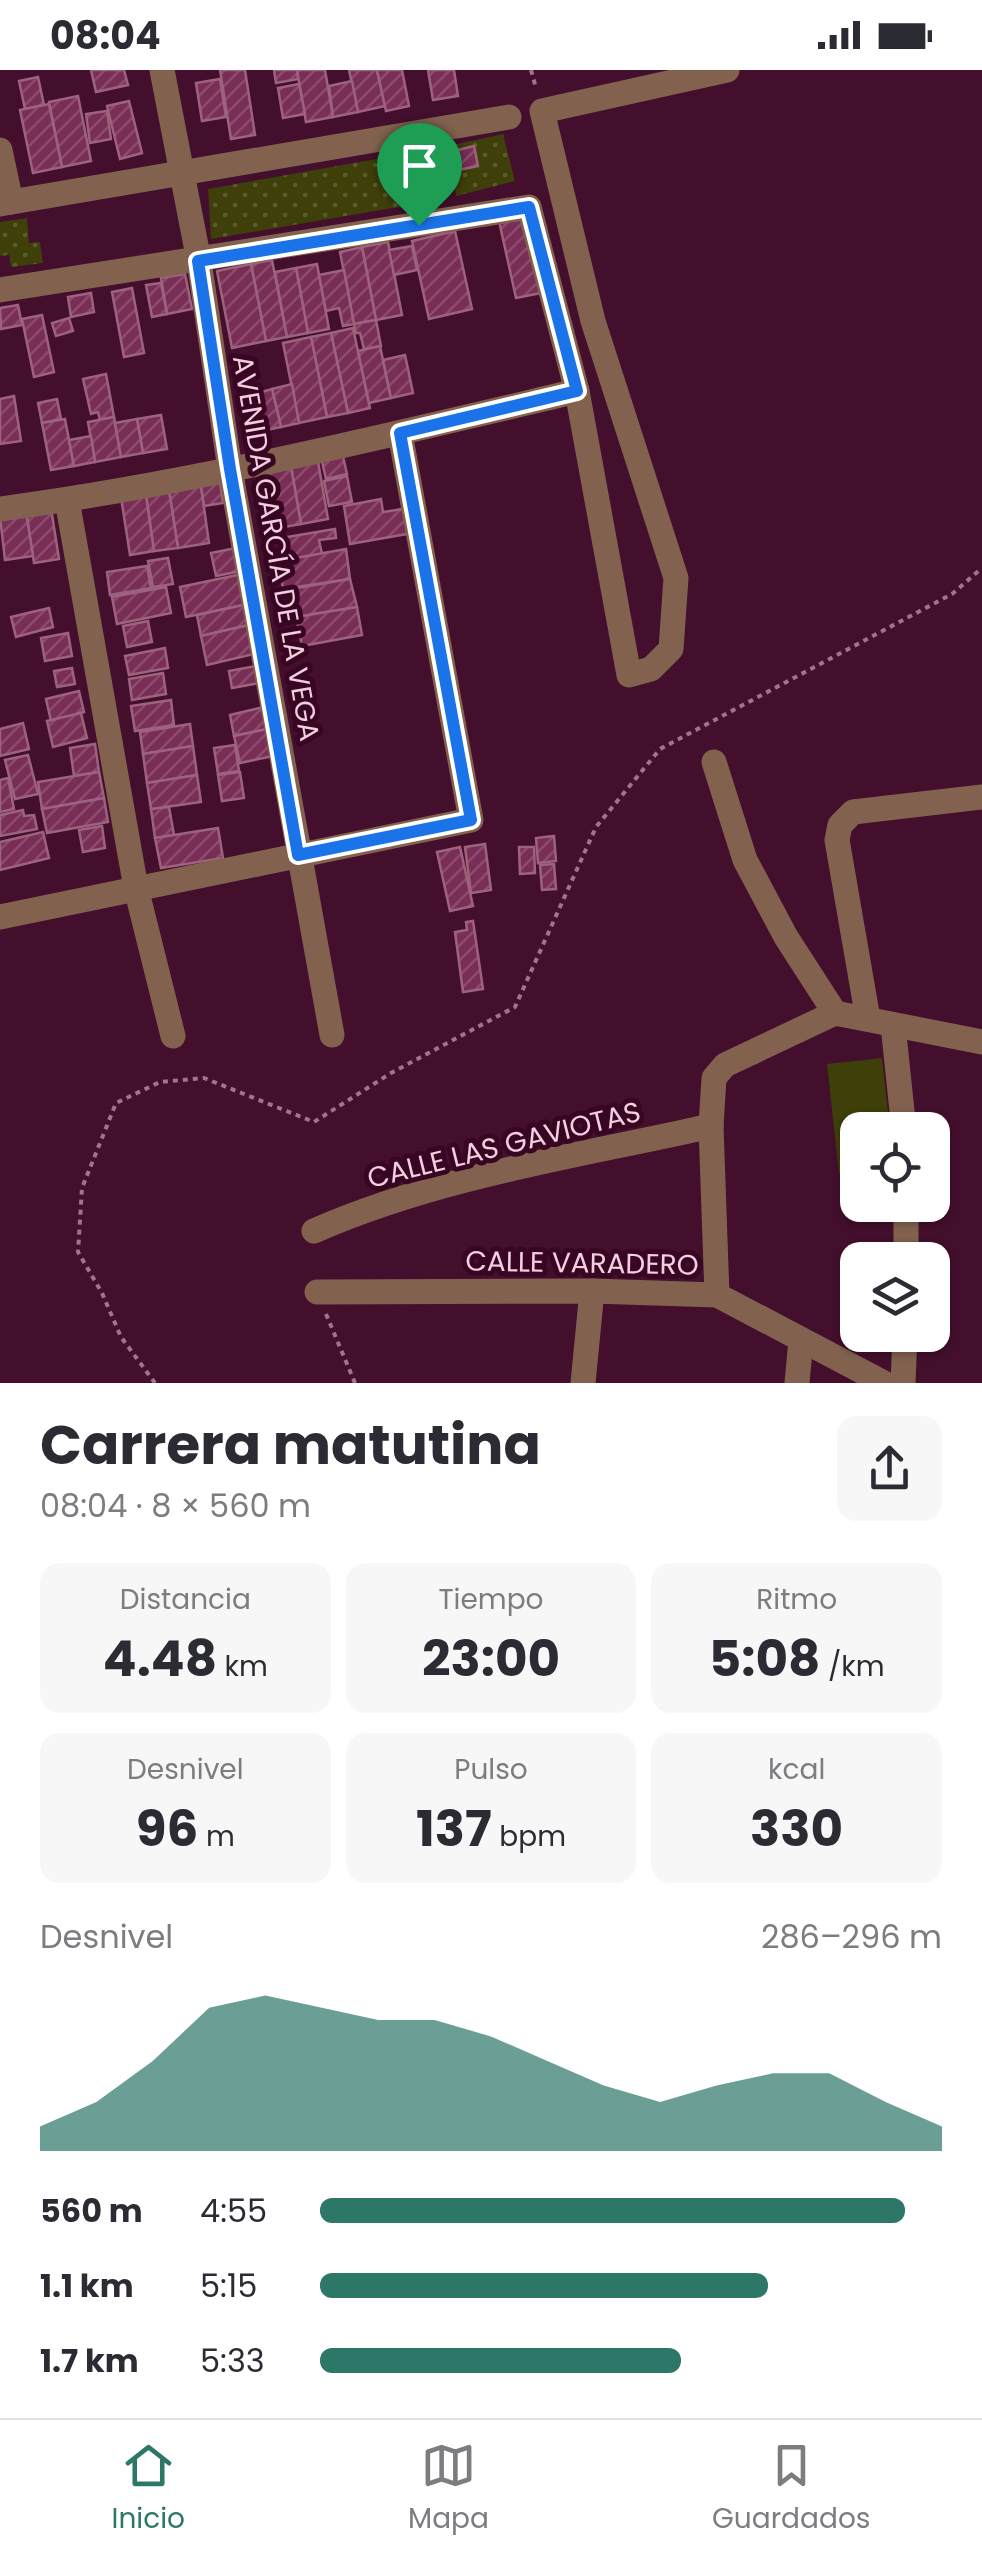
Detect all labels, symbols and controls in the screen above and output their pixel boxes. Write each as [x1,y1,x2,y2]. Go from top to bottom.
text: 08:04 [50,9,161,62]
pin [377,123,462,226]
icon: arrive [392,138,447,193]
street label: AVENIDA GARCÍA DE LA VEGA [223,352,329,744]
street label: CALLE LAS GAVIOTAS [363,1092,645,1198]
map controls [840,1112,950,1352]
button: locate [840,1112,950,1222]
street label: CALLE VARADERO [465,1241,699,1285]
button: layers [840,1242,950,1352]
text: Carrera matutina [40,1406,541,1483]
button: share [837,1416,942,1521]
text: 08:04 · 8 × 560 m [40,1483,311,1528]
text: Distancia [120,1580,251,1619]
text: Tiempo [438,1580,544,1619]
text: Ritmo [756,1580,837,1619]
text: 4.48 [103,1623,217,1694]
text: 23:00 [422,1623,560,1694]
text: 5:08 [709,1623,820,1694]
text: km [217,1647,268,1686]
text: /km [820,1647,885,1686]
text: Desnivel [127,1750,244,1789]
text: Pulso [454,1750,528,1789]
text: kcal [768,1750,825,1789]
text: 96 [136,1793,198,1864]
text: 137 [416,1793,492,1864]
text: 330 [750,1793,843,1864]
text: m [198,1817,235,1856]
text: bpm [492,1817,566,1856]
text: Desnivel [40,1914,173,1959]
text: 286–296 m [761,1914,942,1959]
text: 560 m [40,2188,143,2233]
text: 4:55 [200,2188,267,2233]
text: 1.1 km [40,2263,134,2308]
text: 5:15 [200,2263,257,2308]
text: 1.7 km [40,2338,139,2383]
text: 5:33 [200,2338,265,2383]
tab: Inicio [112,2438,185,2540]
tab: Mapa [408,2438,489,2540]
tab: Guardados [712,2438,870,2540]

